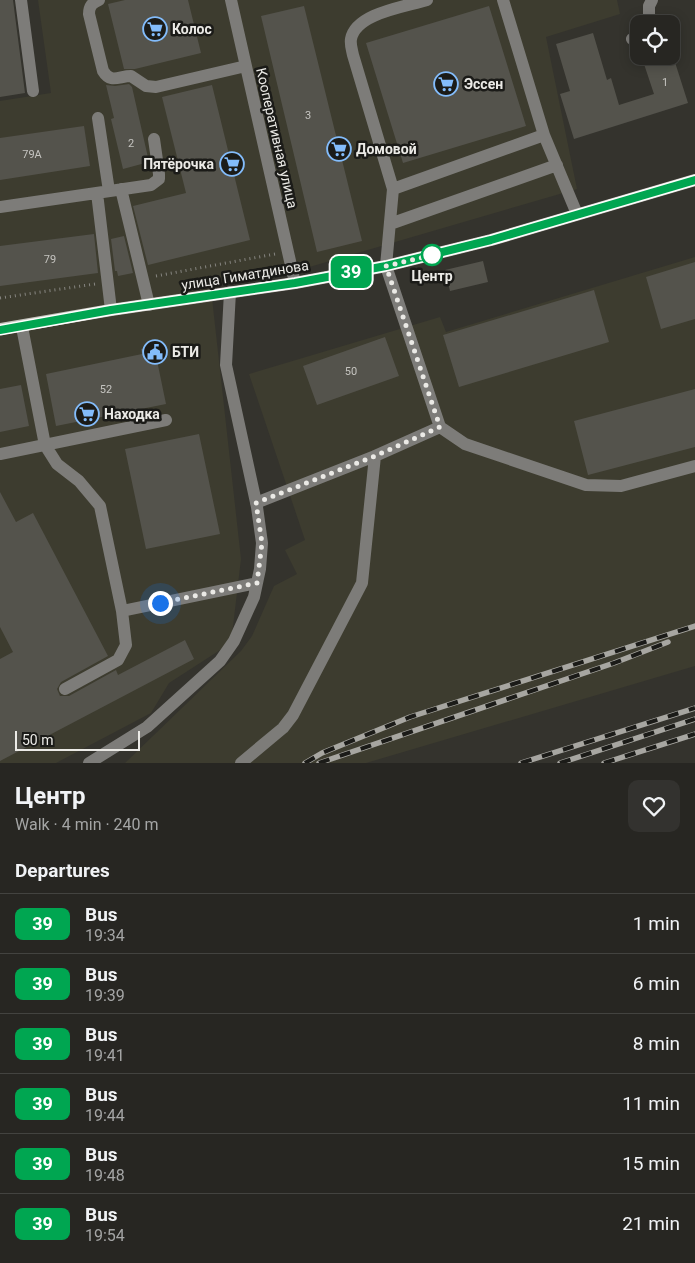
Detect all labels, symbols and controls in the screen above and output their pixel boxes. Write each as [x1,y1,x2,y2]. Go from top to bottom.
map controls [630,15,680,65]
button: locate [630,15,680,65]
supermarket icon: Колос [142,16,168,42]
place label: Колос [172,21,212,37]
street label: Кооперативная улица [253,66,301,210]
supermarket icon: Эссен [433,71,459,97]
place label: Эссен [464,76,503,92]
house number: 1 [662,76,668,89]
house number: 3 [305,109,311,122]
supermarket icon: Домовой [326,136,352,162]
house number: 2 [128,137,134,150]
place label: Домовой [356,141,417,157]
house number: 79А [22,148,43,161]
supermarket icon: Пятёрочка [219,151,245,177]
place label: Пятёрочка [143,156,214,172]
marker: Центр [421,244,443,266]
house number: 79 [44,253,56,266]
line badge: 39 [328,256,374,288]
street label: улица Гиматдинова [180,257,310,293]
text: 39 [341,261,361,282]
place label: Центр [411,268,453,284]
public building icon: БТИ [142,339,168,365]
place label: БТИ [172,344,199,360]
house number: 50 [345,365,357,378]
house number: 52 [100,383,112,396]
supermarket icon: Находка [74,401,100,427]
place label: Находка [104,406,160,422]
your location [148,591,173,616]
scale bar [15,728,140,751]
text: 50 m [22,732,54,748]
button: heart [628,780,680,832]
text: Центр [15,782,86,810]
text: Walk · 4 min · 240 m [15,815,159,834]
text: Departures [15,859,110,882]
text: Bus [85,903,118,926]
text: 1 min [633,912,680,935]
text: 39 [32,913,53,934]
text: 19:34 [85,926,125,945]
text: Bus [85,963,118,986]
text: 6 min [633,972,680,995]
text: 39 [32,973,53,994]
text: 19:39 [85,986,125,1005]
text: Bus [85,1023,118,1046]
text: 8 min [633,1032,680,1055]
text: 39 [32,1033,53,1054]
text: 19:41 [85,1046,125,1065]
text: Bus [85,1083,118,1106]
text: 11 min [622,1092,680,1115]
text: 39 [32,1093,53,1114]
text: 19:44 [85,1106,125,1125]
text: Bus [85,1143,118,1166]
text: 15 min [622,1152,680,1175]
text: 39 [32,1153,53,1174]
text: 19:48 [85,1166,125,1185]
text: Bus [85,1203,118,1226]
text: 21 min [622,1212,680,1235]
text: 39 [32,1213,53,1234]
text: 19:54 [85,1226,125,1245]

